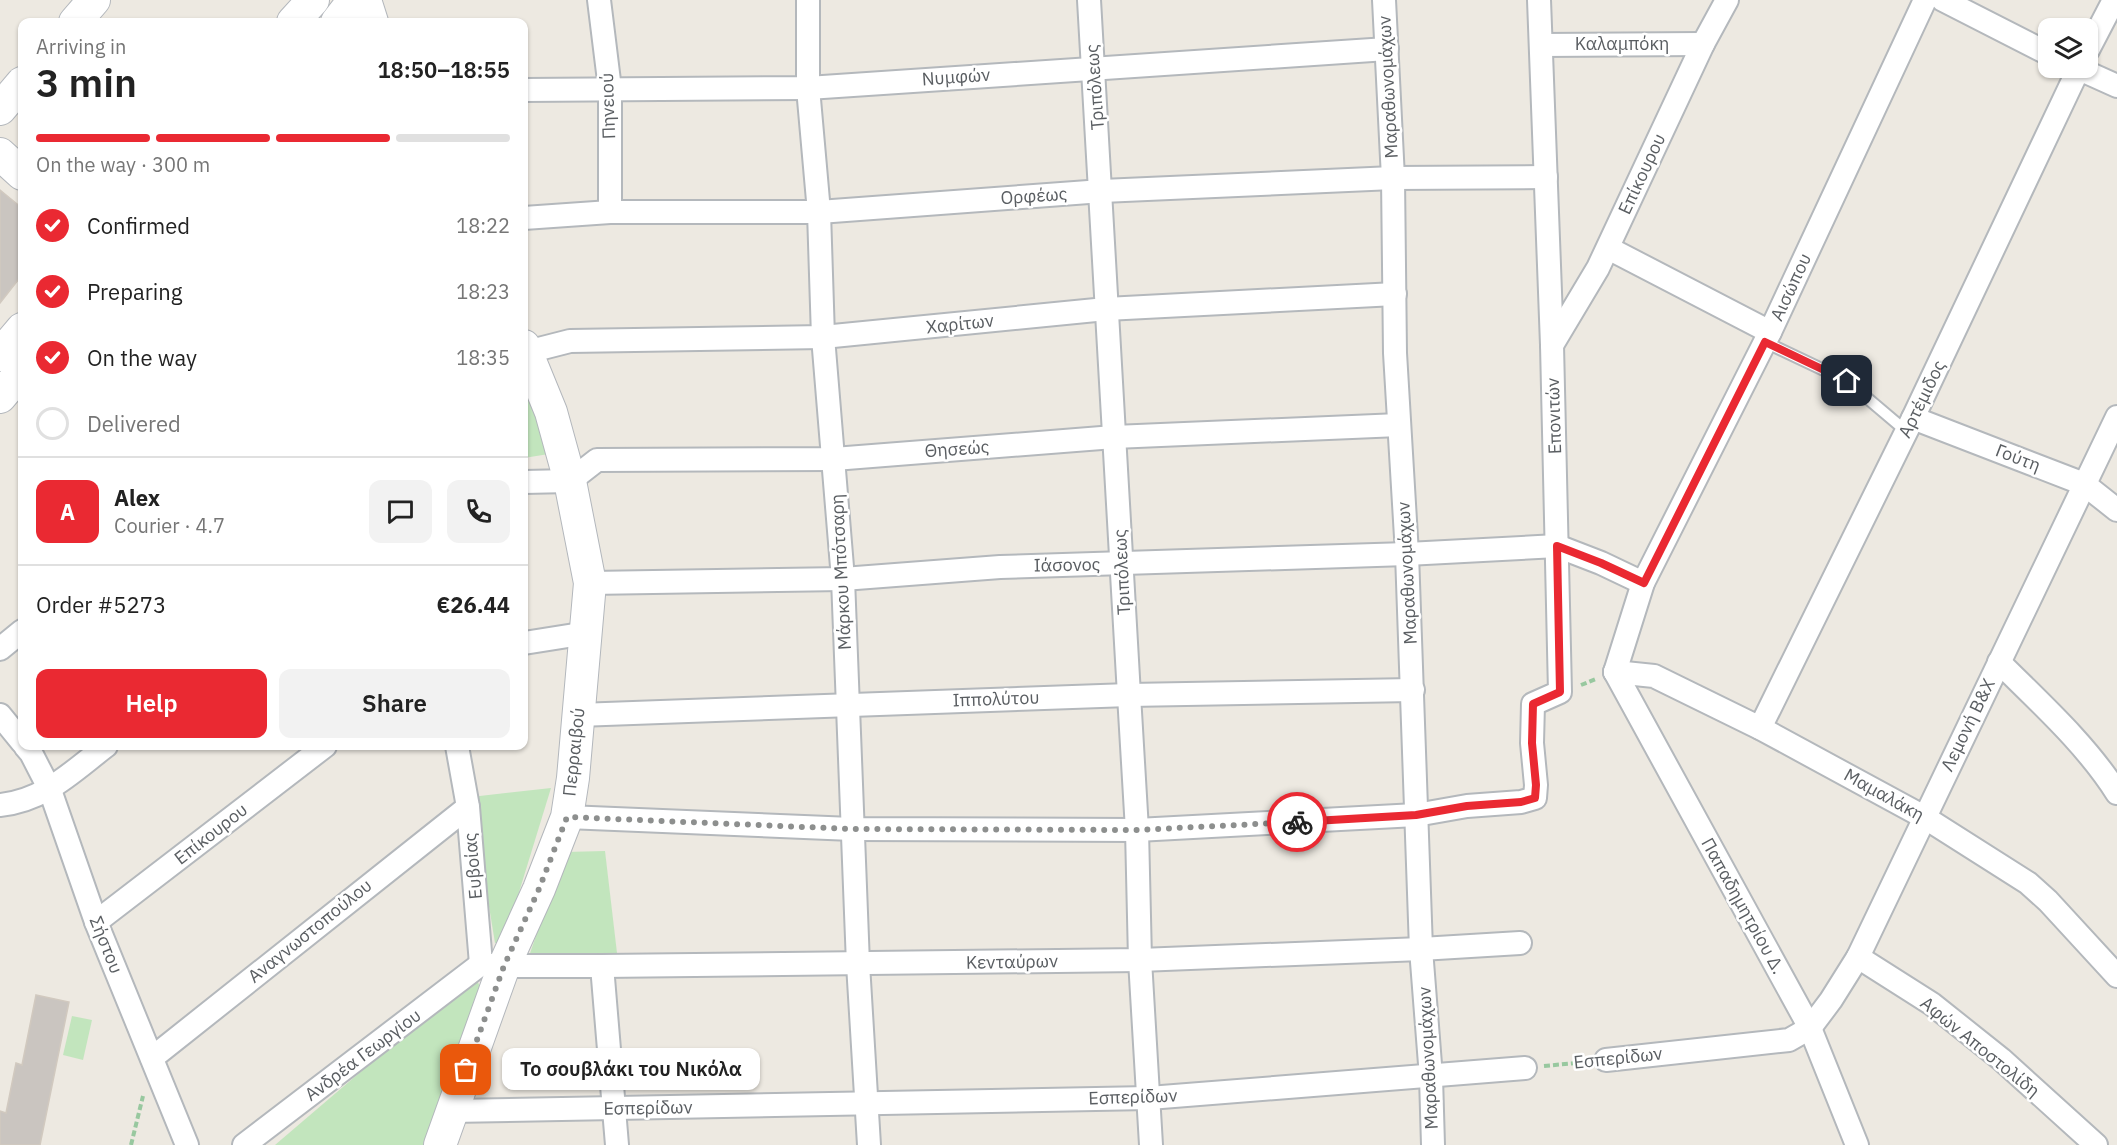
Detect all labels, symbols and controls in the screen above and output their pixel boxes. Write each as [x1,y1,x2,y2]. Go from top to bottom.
street label: Μαραθωνομάχων [1372,15,1403,159]
map controls [2038,18,2098,78]
button: layers [2038,18,2098,78]
street label: Καλαμπόκη [1575,32,1669,55]
text: Arriving in [36,33,126,60]
street label: Τριπόλεως [1080,43,1109,131]
text: 18:50–18:55 [377,55,510,84]
text: 3 min [36,57,137,108]
street label: Νυμφών [921,63,991,90]
street label: Πηνειού [595,72,620,140]
street label: Επίκουρου [1613,130,1670,218]
text: On the way · 300 m [36,151,210,178]
street label: Ορφέως [1000,182,1068,209]
icon: check [36,209,69,242]
text: Confirmed [87,211,190,240]
text: 18:22 [456,212,510,239]
street label: Αισώπου [1765,249,1816,324]
icon: check [36,275,69,308]
text: Preparing [87,277,182,306]
text: 18:23 [456,278,510,305]
street label: Χαρίτων [925,309,995,338]
icon: check [36,341,69,374]
text: On the way [87,343,197,372]
text: 18:35 [456,344,510,371]
pin [1821,355,1872,406]
street label: Αρτέμιδος [1893,356,1950,441]
icon: home [1830,364,1863,397]
street label: Επονιτών [1541,377,1566,455]
text: Delivered [87,409,181,438]
street label: Θησεώς [924,435,990,462]
street label: Γούτη [1992,438,2044,477]
button: chat [369,480,432,543]
button: phone [447,480,510,543]
text: Alex [114,483,160,512]
street label: Μάρκου Μπότσαρη [825,493,856,651]
text: A [60,497,75,526]
street label: Μαραθωνομάχων [1391,501,1422,645]
text: Courier · 4.7 [114,512,225,539]
street label: Τριπόλεως [1108,528,1135,615]
street label: Ιάσονος [1033,552,1101,577]
text: Order #5273 [36,590,166,619]
text: €26.44 [437,590,510,619]
button: Help [36,669,267,738]
button: Share [279,669,510,738]
street label: Λεμονή Β&Χ [1935,675,2000,775]
street label: Ιππολύτου [952,685,1040,712]
street label: Περραιβού [557,706,590,798]
street label: Μαμαλάκη [1840,763,1929,826]
courier [1267,792,1327,852]
street label: Επίκουρου [169,798,252,869]
icon: bike [1281,806,1314,839]
street label: Ευβοίας [458,832,487,900]
street label: Παπαδημητρίου Δ. [1696,834,1790,978]
street label: Αναγνωστοπούλου [243,874,376,988]
street label: Σήστου [85,913,128,977]
street label: Κενταύρων [966,949,1058,974]
street label: Μαραθωνομάχων [1412,986,1443,1130]
street label: Αφών Αποστολίδη [1916,991,2045,1102]
street label: Ανδρέα Γεωργίου [300,1003,425,1106]
street label: Εσπερίδων [1572,1041,1664,1074]
pin [440,1044,491,1095]
callout: Το σουβλάκι του Νικόλα [502,1049,760,1091]
icon: bag [449,1053,482,1086]
text: Το σουβλάκι του Νικόλα [520,1055,742,1082]
street label: Εσπερίδων [1088,1083,1178,1110]
street label: Εσπερίδων [603,1095,693,1120]

